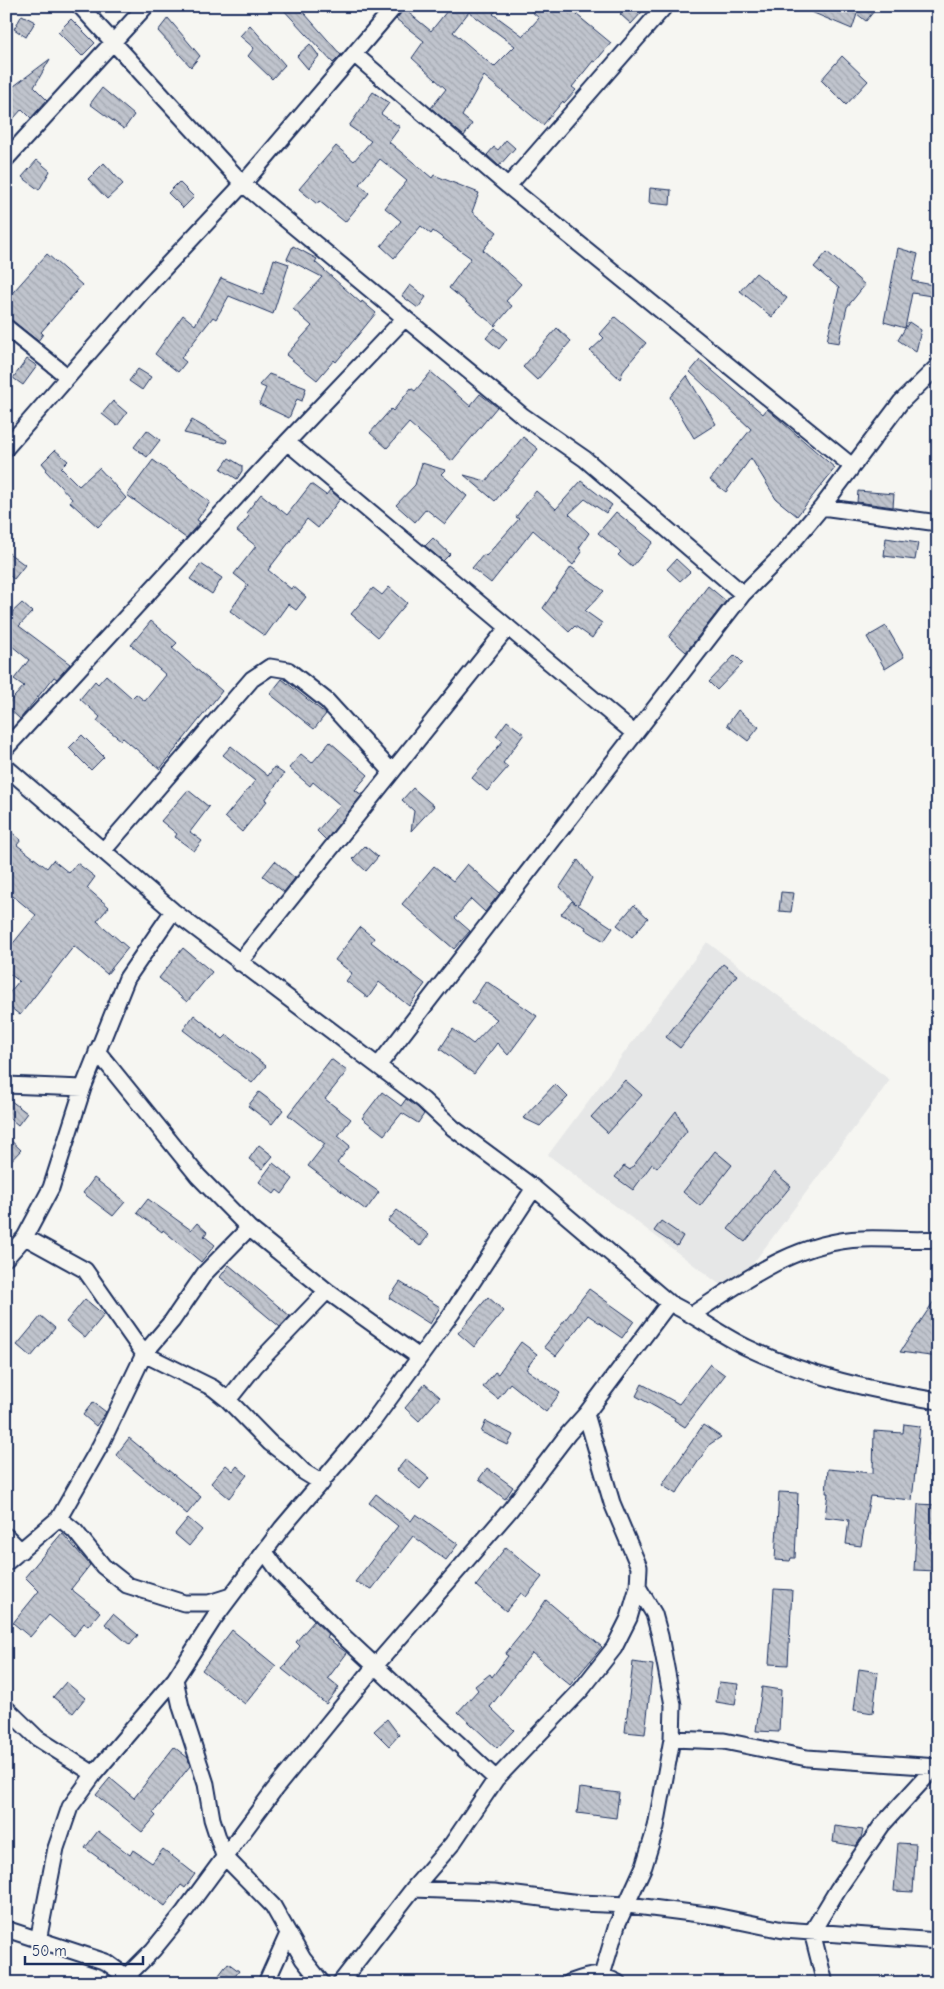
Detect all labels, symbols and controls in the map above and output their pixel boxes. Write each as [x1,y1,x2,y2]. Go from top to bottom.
scale bar [25,1934,142,1966]
text: 50 m [32,1942,67,1960]

